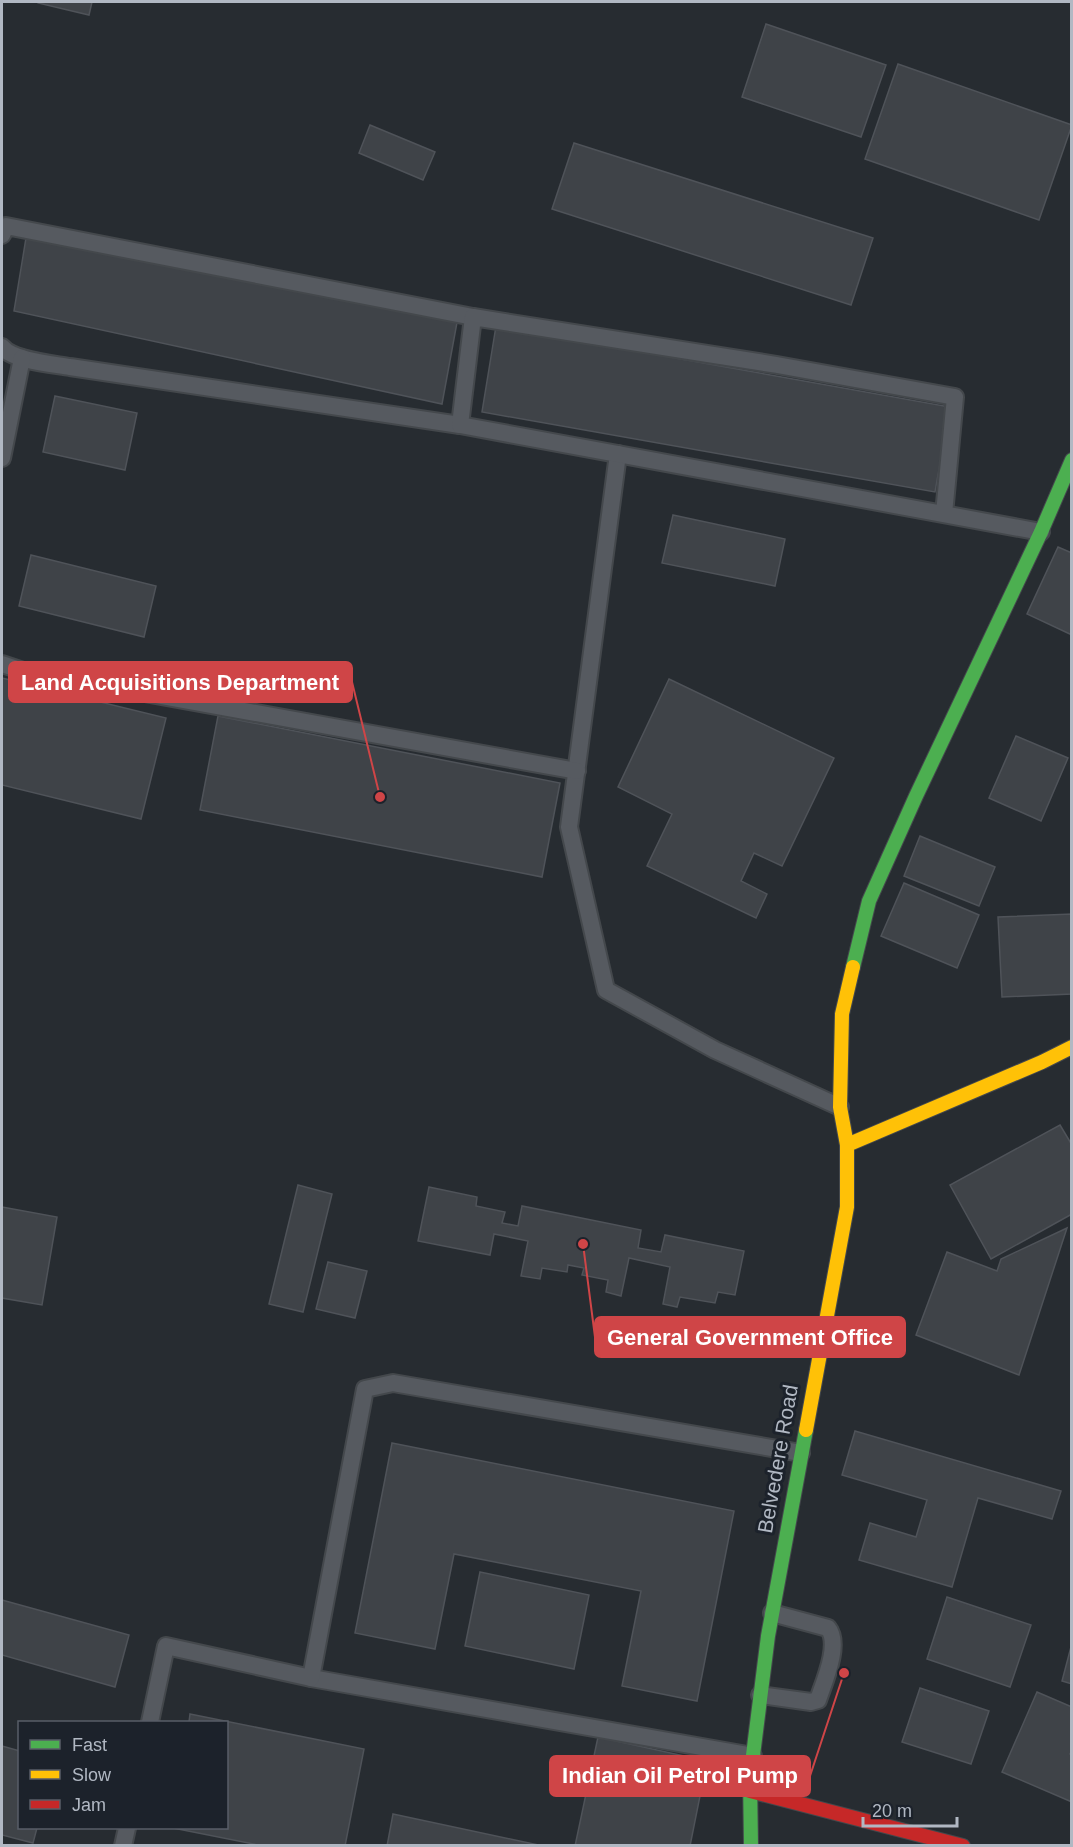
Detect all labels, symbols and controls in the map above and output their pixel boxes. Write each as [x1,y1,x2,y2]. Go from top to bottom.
callout: Land Acquisitions Department [9,662,352,702]
text: Land Acquisitions Department [21,670,340,695]
callout: General Government Office [595,1317,905,1357]
text: General Government Office [607,1325,893,1350]
street label: Belvedere Road [753,1383,802,1535]
legend [18,1721,228,1829]
text: Fast [72,1735,107,1755]
callout: Indian Oil Petrol Pump [550,1756,810,1796]
text: Indian Oil Petrol Pump [562,1763,798,1788]
text: Slow [72,1765,112,1785]
scale bar [863,1790,958,1828]
text: Jam [72,1795,106,1815]
text: 20 m [872,1801,912,1821]

